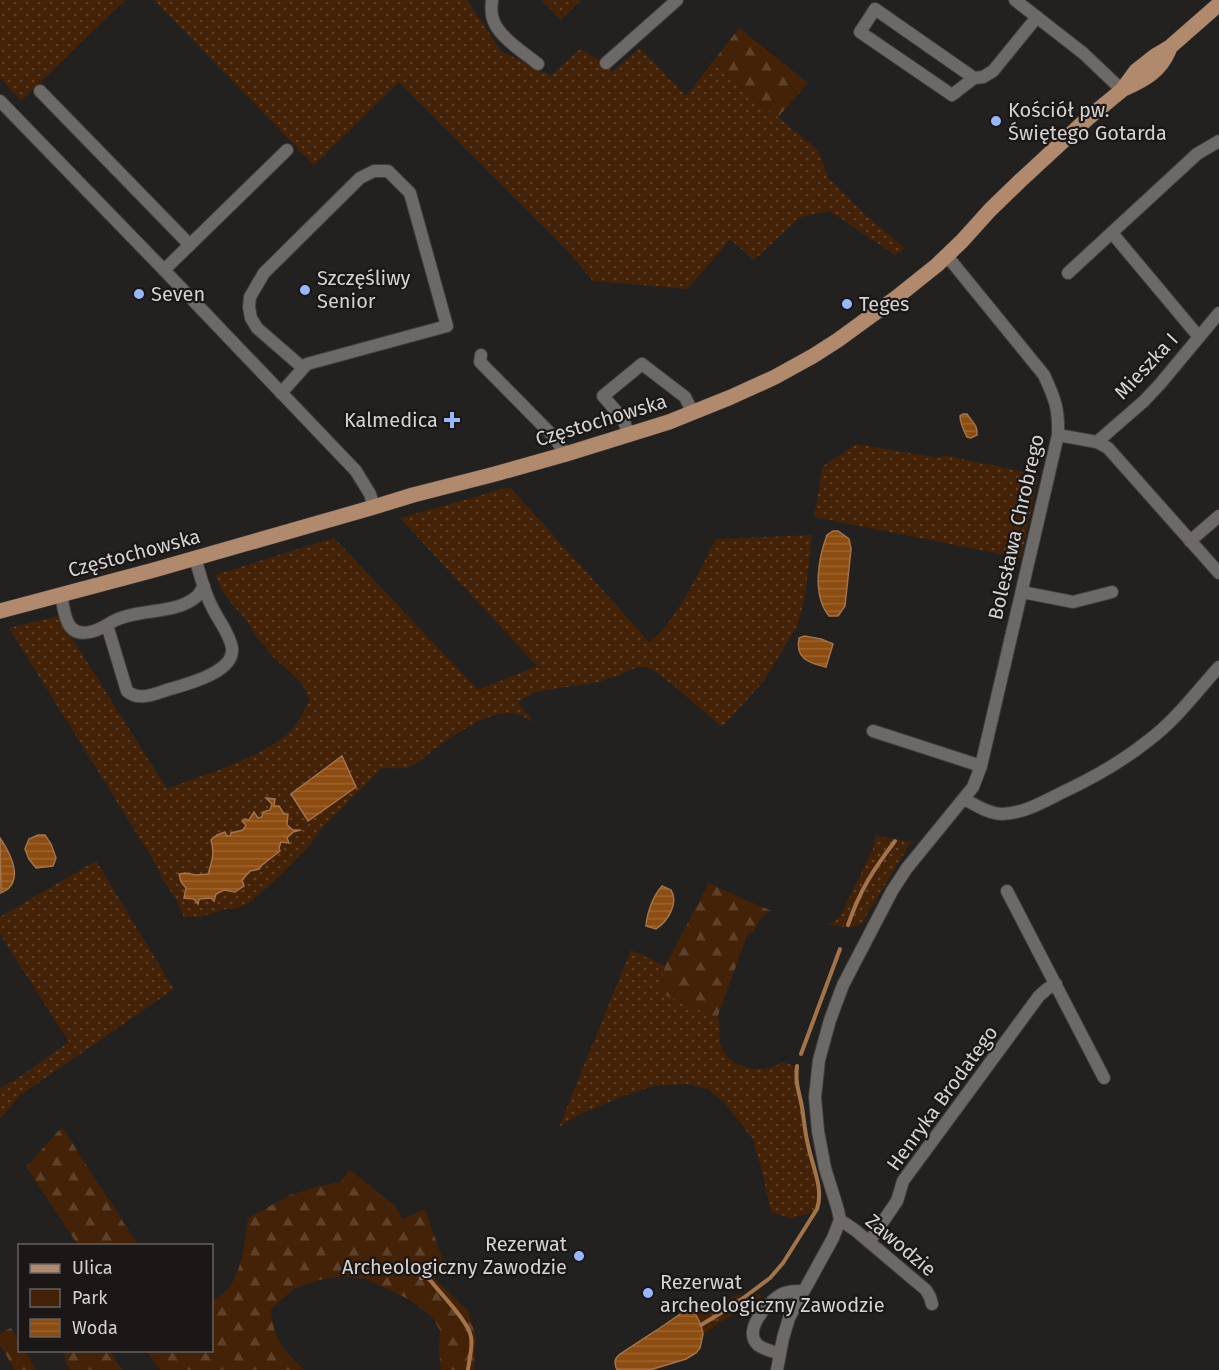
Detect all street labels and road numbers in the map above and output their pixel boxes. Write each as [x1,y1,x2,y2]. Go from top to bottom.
street label: Mieszka I [1109,328,1183,404]
street label: Częstochowska [532,389,670,451]
street label: Bolesława Chrobrego [983,432,1049,622]
street label: Częstochowska [65,524,203,582]
street label: Henryka Brodatego [881,1021,1003,1175]
street label: Zawodzie [861,1209,941,1281]

